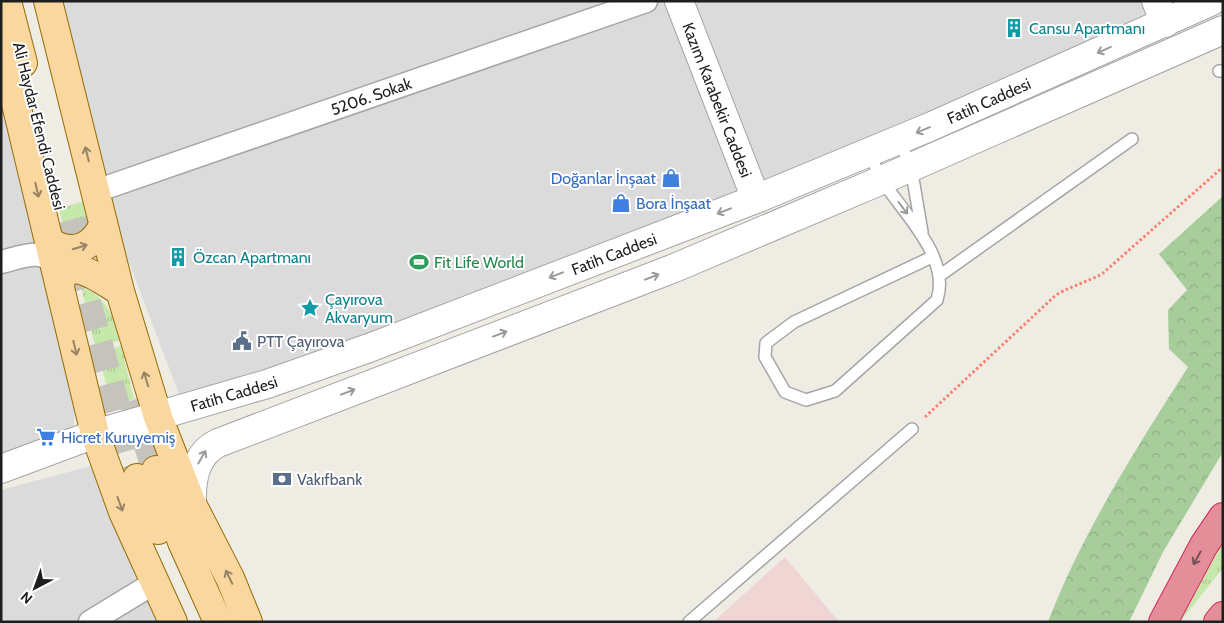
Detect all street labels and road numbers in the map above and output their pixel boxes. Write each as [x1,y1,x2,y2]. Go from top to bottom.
street label: Kazım Karabekir Caddesi [679,20,756,180]
street label: Ali Haydar Efendi Caddesi [9,40,69,212]
street label: 5206. Sokak [328,73,415,119]
street label: Fatih Caddesi [944,74,1034,128]
street label: Fatih Caddesi [569,229,659,279]
street label: Fatih Caddesi [188,372,280,415]

